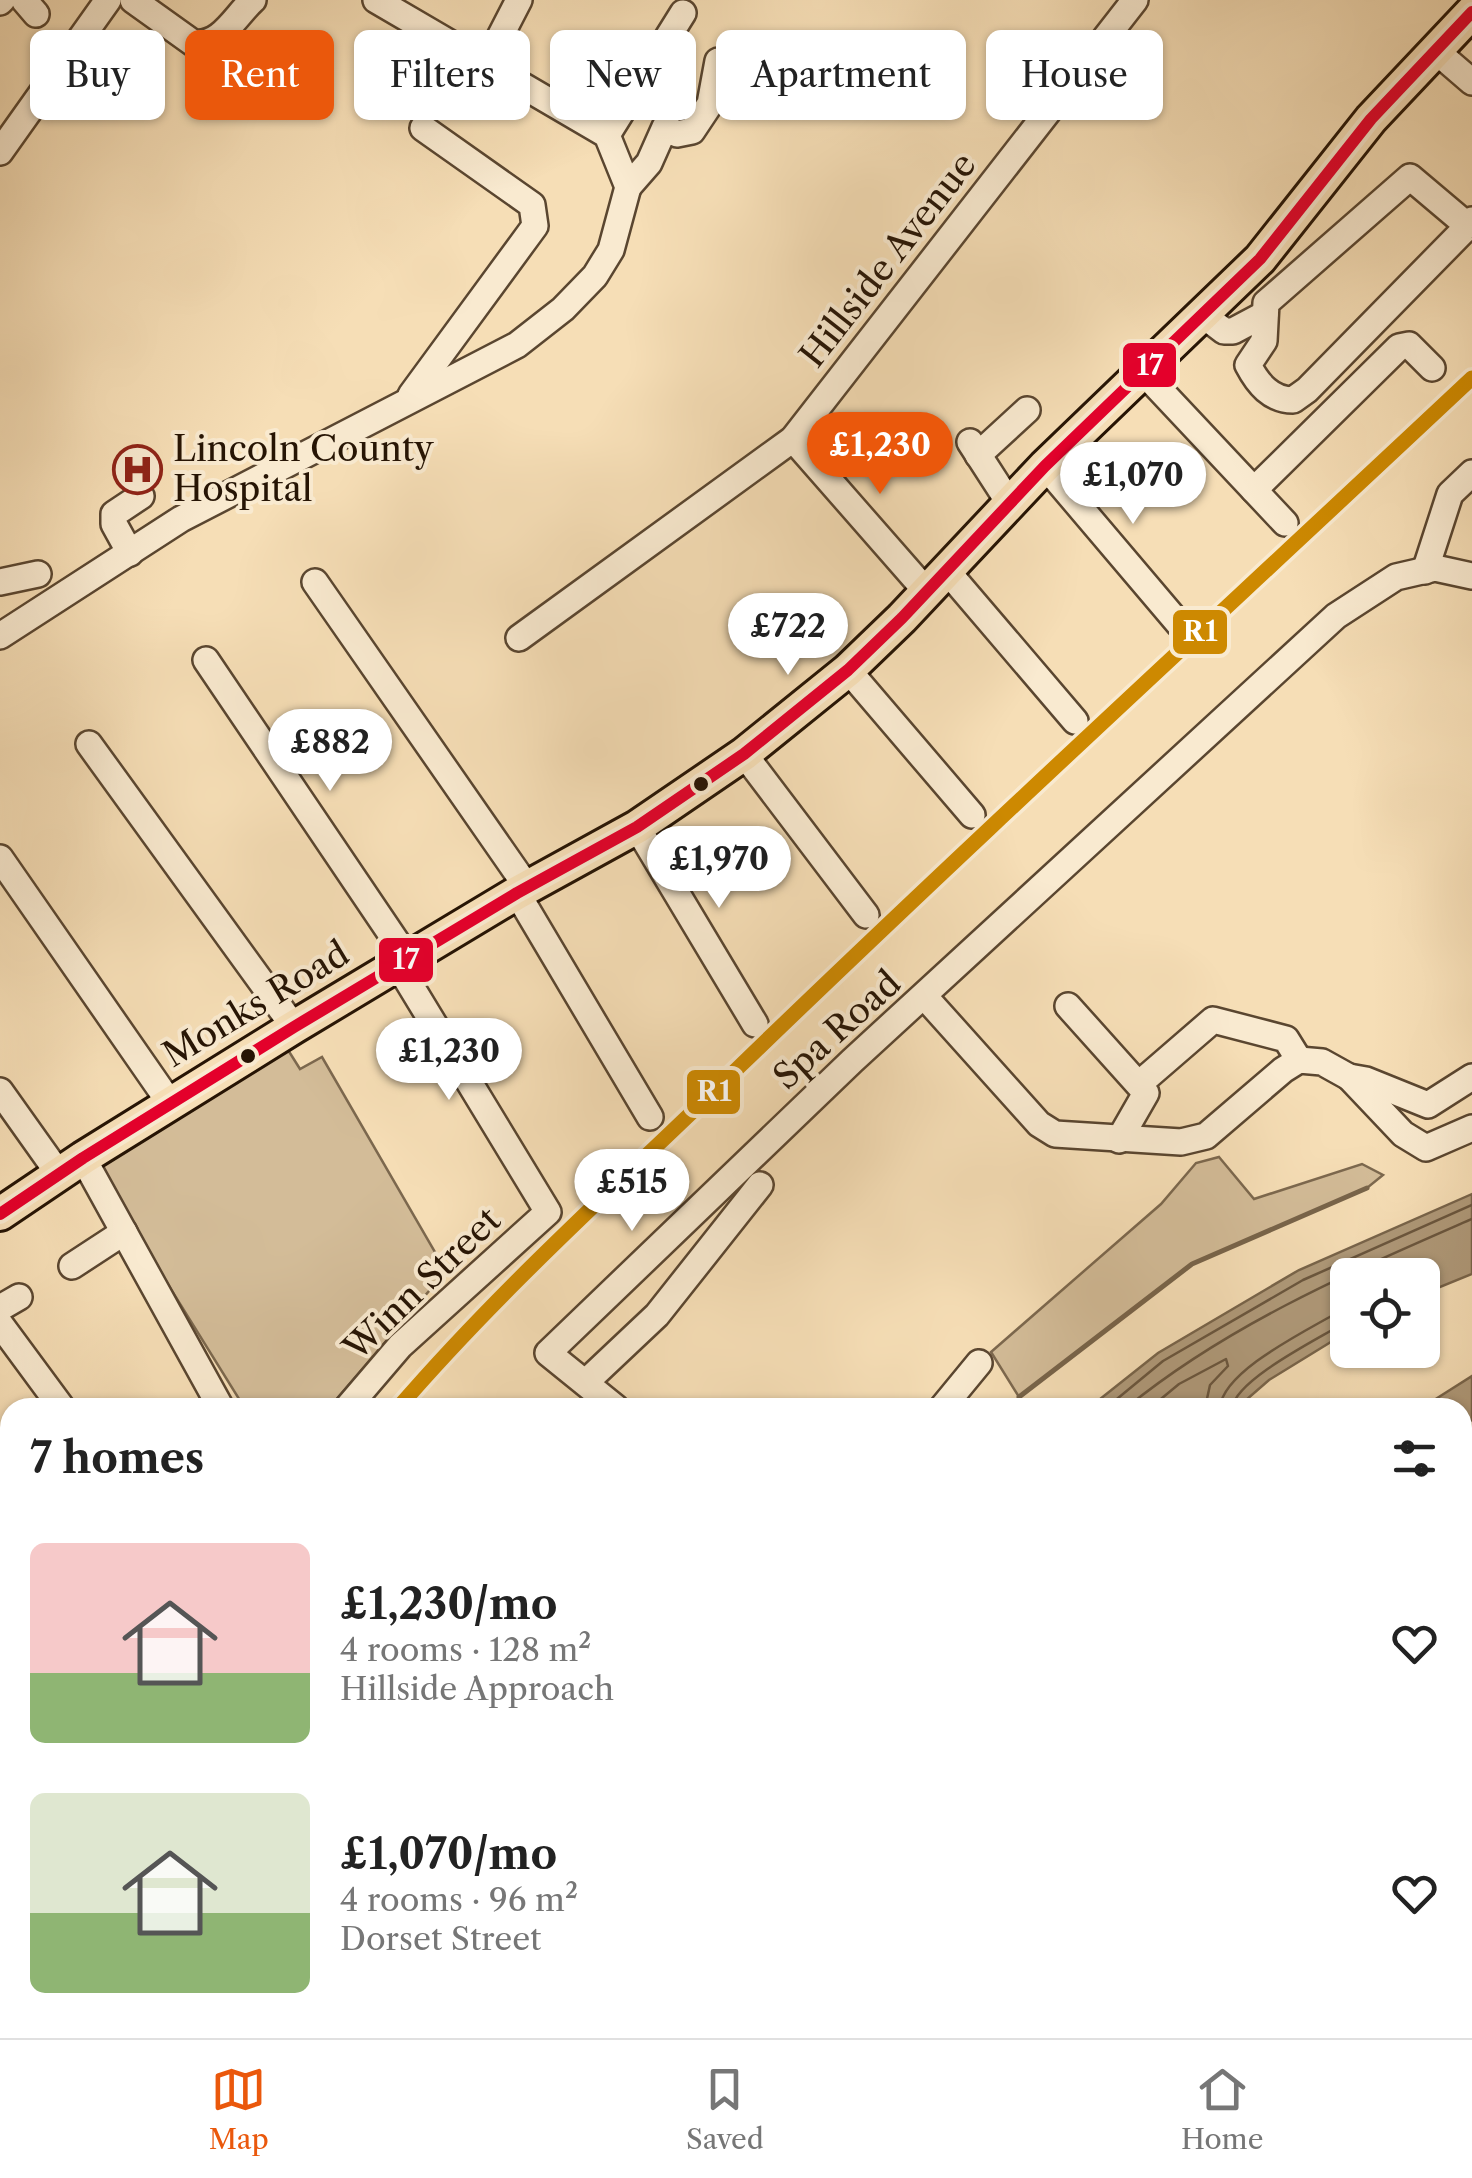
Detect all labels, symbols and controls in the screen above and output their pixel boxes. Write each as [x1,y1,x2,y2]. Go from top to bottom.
chip: Buy [30,30,165,120]
chip: Rent [185,30,334,120]
chip: Filters [354,30,530,120]
chip: New [550,30,696,120]
chip: Apartment [716,30,966,120]
chip: House [986,30,1163,120]
street label: Hillside Avenue [790,144,985,376]
line badge: 17 [1121,341,1178,389]
text: 17 [1136,348,1164,382]
pin: £1,230 [799,412,961,497]
text: £1,230 [829,425,931,464]
place label: Lincoln County Hospital [173,427,434,510]
pin: £1,070 [1052,442,1214,527]
hospital icon: Lincoln County Hospital [112,443,164,495]
text: £1,070 [1082,455,1184,494]
pin: £722 [729,593,847,678]
text: £722 [750,606,826,645]
line badge: R1 [1171,608,1229,656]
text: R1 [1182,614,1218,648]
pin: £882 [271,709,389,794]
text: £882 [290,722,370,761]
unlabelled marker [691,774,711,794]
pin: £1,970 [638,826,800,911]
text: £1,970 [669,839,769,878]
street label: Monks Road [155,931,356,1076]
line badge: 17 [377,936,435,984]
text: 17 [392,942,420,976]
street label: Spa Road [764,961,909,1098]
pin: £1,230 [368,1018,530,1103]
text: £1,230 [398,1031,500,1070]
unlabelled marker [238,1046,258,1066]
line badge: R1 [685,1068,742,1116]
text: R1 [696,1074,732,1108]
pin: £515 [573,1149,691,1234]
text: £515 [596,1162,668,1201]
street label: Winn Street [334,1198,509,1370]
map controls [1330,1258,1440,1368]
button: locate [1330,1258,1440,1368]
icon: filters [1387,1431,1442,1486]
text: 7 homes [30,1432,204,1484]
text: £1,230/mo [340,1578,558,1630]
icon: home [110,1583,230,1703]
icon: heart [1387,1616,1442,1671]
text: 4 rooms · 128 m² [340,1630,591,1669]
text: Hillside Approach [340,1669,614,1708]
text: £1,070/mo [340,1828,557,1880]
icon: home [110,1833,230,1953]
icon: heart [1387,1866,1442,1921]
text: 4 rooms · 96 m² [340,1880,578,1919]
text: Dorset Street [340,1919,541,1958]
tab: Map [209,2062,269,2156]
tab: Saved [686,2062,764,2156]
tab: Home [1181,2062,1263,2156]

